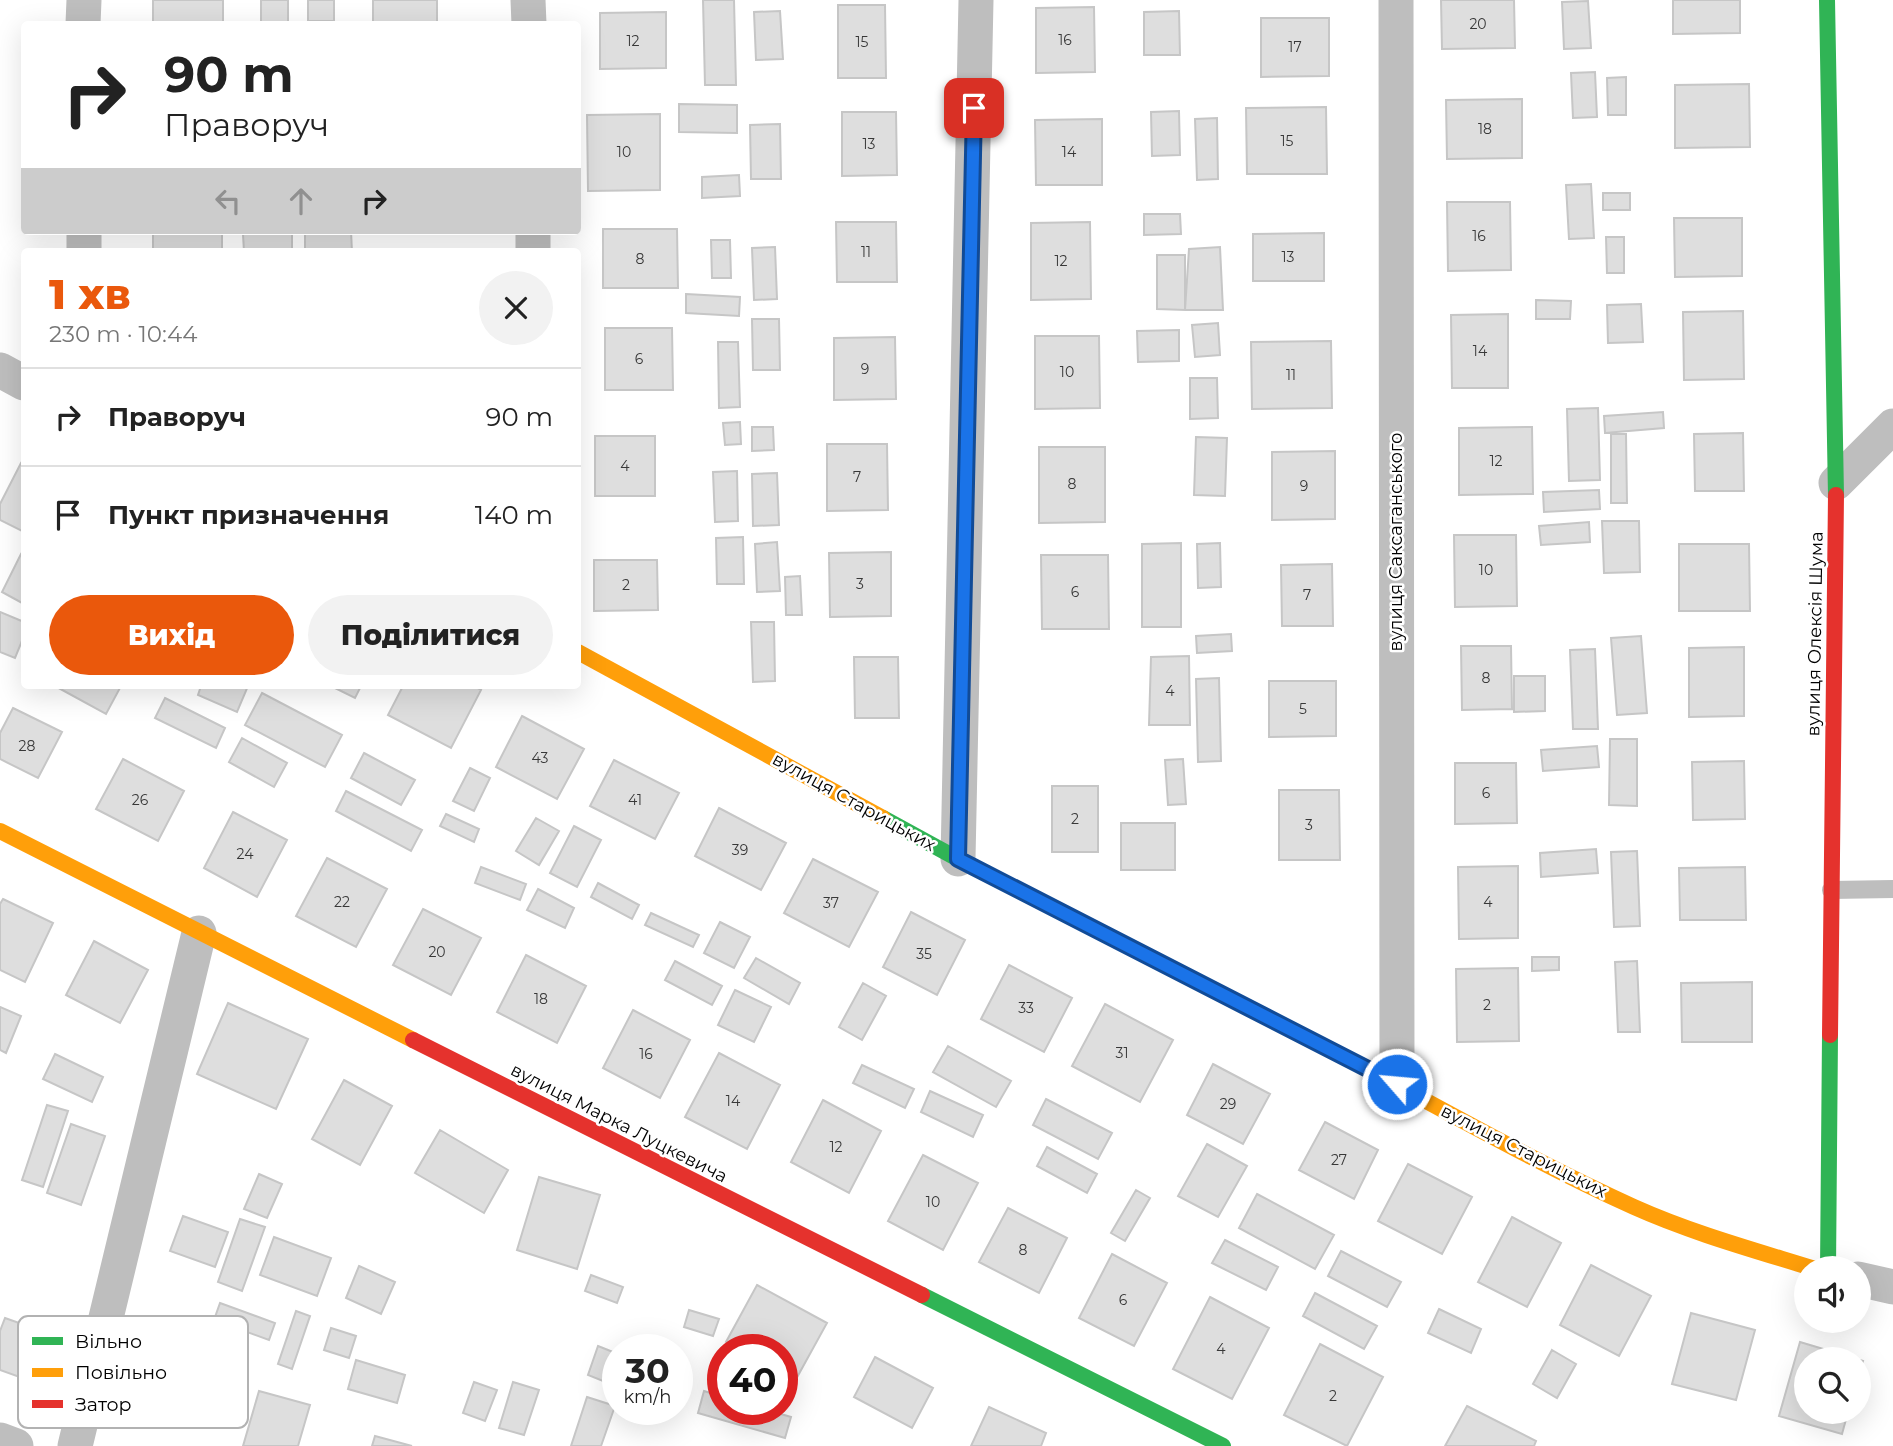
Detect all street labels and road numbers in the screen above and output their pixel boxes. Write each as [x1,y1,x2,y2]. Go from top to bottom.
street label: вулиця Саксаганського [1385,433,1407,651]
street label: вулиця Олексія Шума [1802,531,1828,737]
street label: вулиця Старицьких [768,748,940,856]
street label: вулиця Марка Луцкевича [507,1059,731,1187]
street label: вулиця Старицьких [1437,1100,1611,1203]

